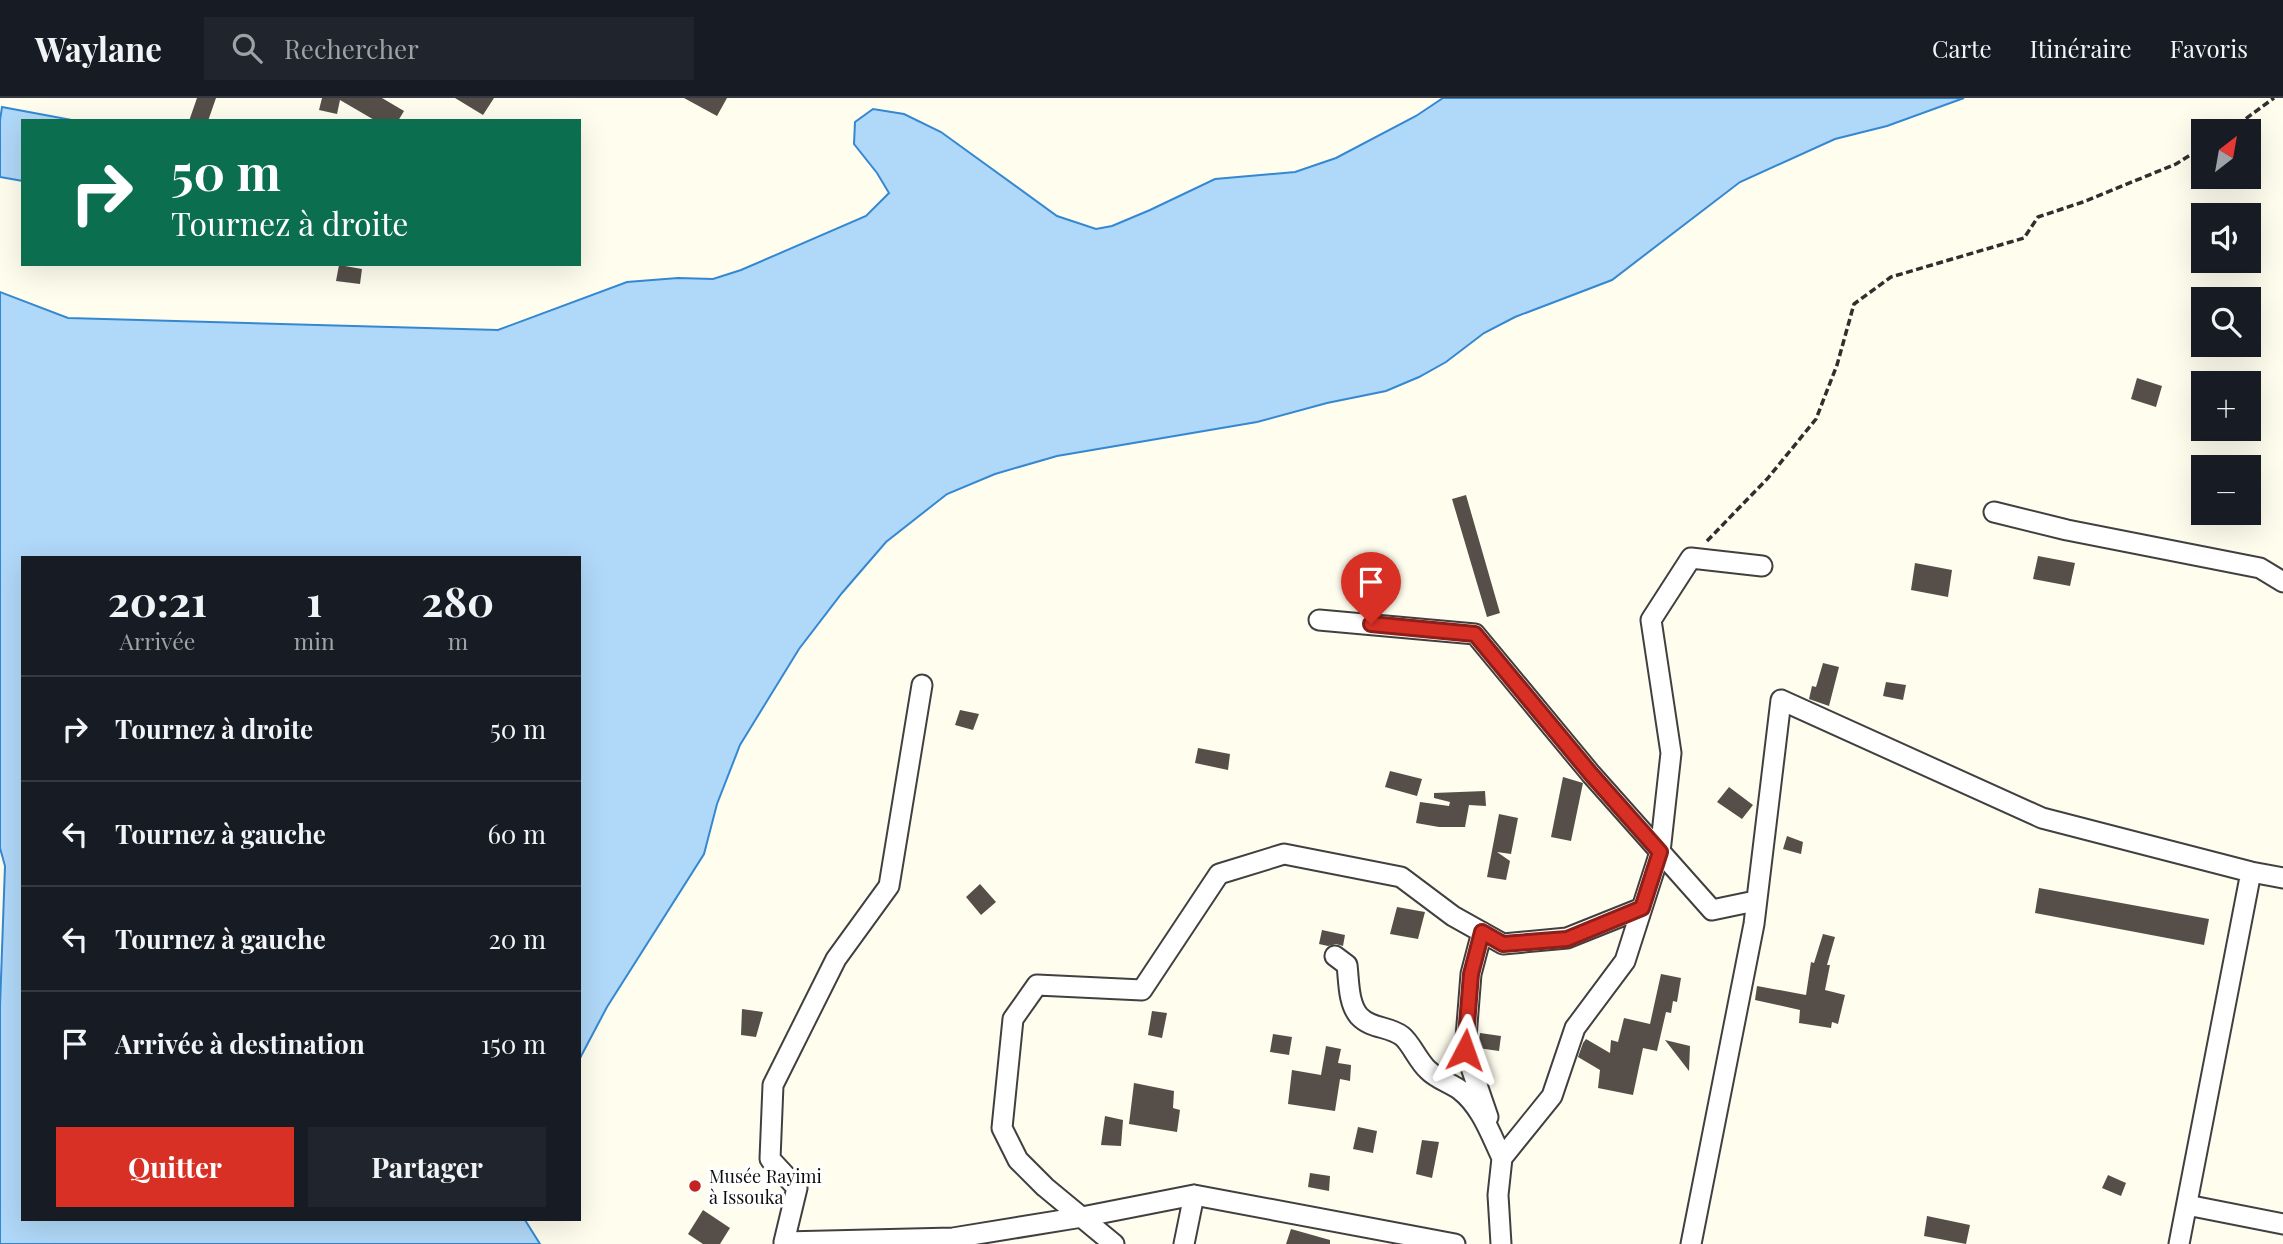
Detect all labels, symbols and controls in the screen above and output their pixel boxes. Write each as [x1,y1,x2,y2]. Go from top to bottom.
search box [204,17,694,80]
text: Waylane [35,26,162,70]
icon: search [228,29,266,67]
text: Rechercher [284,31,419,66]
text: Carte [1932,32,1992,64]
text: Itinéraire [2030,32,2132,64]
text: Favoris [2170,32,2248,64]
north arrow [2191,119,2261,189]
map controls [2191,119,2261,525]
text: 50 m [171,138,281,203]
icon: right [56,147,147,238]
text: Tournez à droite [171,201,409,244]
button: sound [2191,203,2261,273]
button: search [2191,287,2261,357]
button: + [2191,371,2261,441]
button: − [2191,455,2261,525]
pin [1341,552,1401,624]
icon: arrive [1352,563,1390,601]
text: 20:21 [108,572,207,628]
text: 1 [306,572,322,628]
text: 280 [422,572,494,628]
text: Arrivée [119,625,195,656]
text: min [294,625,335,656]
text: m [448,625,468,656]
icon: right [56,710,94,748]
text: Tournez à droite [115,711,313,746]
text: 50 m [490,711,546,746]
icon: left [56,815,94,853]
text: Tournez à gauche [115,816,326,851]
text: 60 m [487,816,546,851]
icon: left [56,920,94,958]
text: Tournez à gauche [115,921,326,956]
text: 20 m [488,921,546,956]
position arrow [1428,1013,1502,1087]
icon: arrive [56,1025,94,1063]
text: Arrivée à destination [115,1026,365,1061]
text: 150 m [481,1026,546,1061]
button: Quitter [56,1127,294,1207]
button: Partager [308,1127,546,1207]
place label: Musée Rayimi à Issouka [709,1164,822,1209]
marker: Musée Rayimi à Issouka [687,1178,703,1194]

